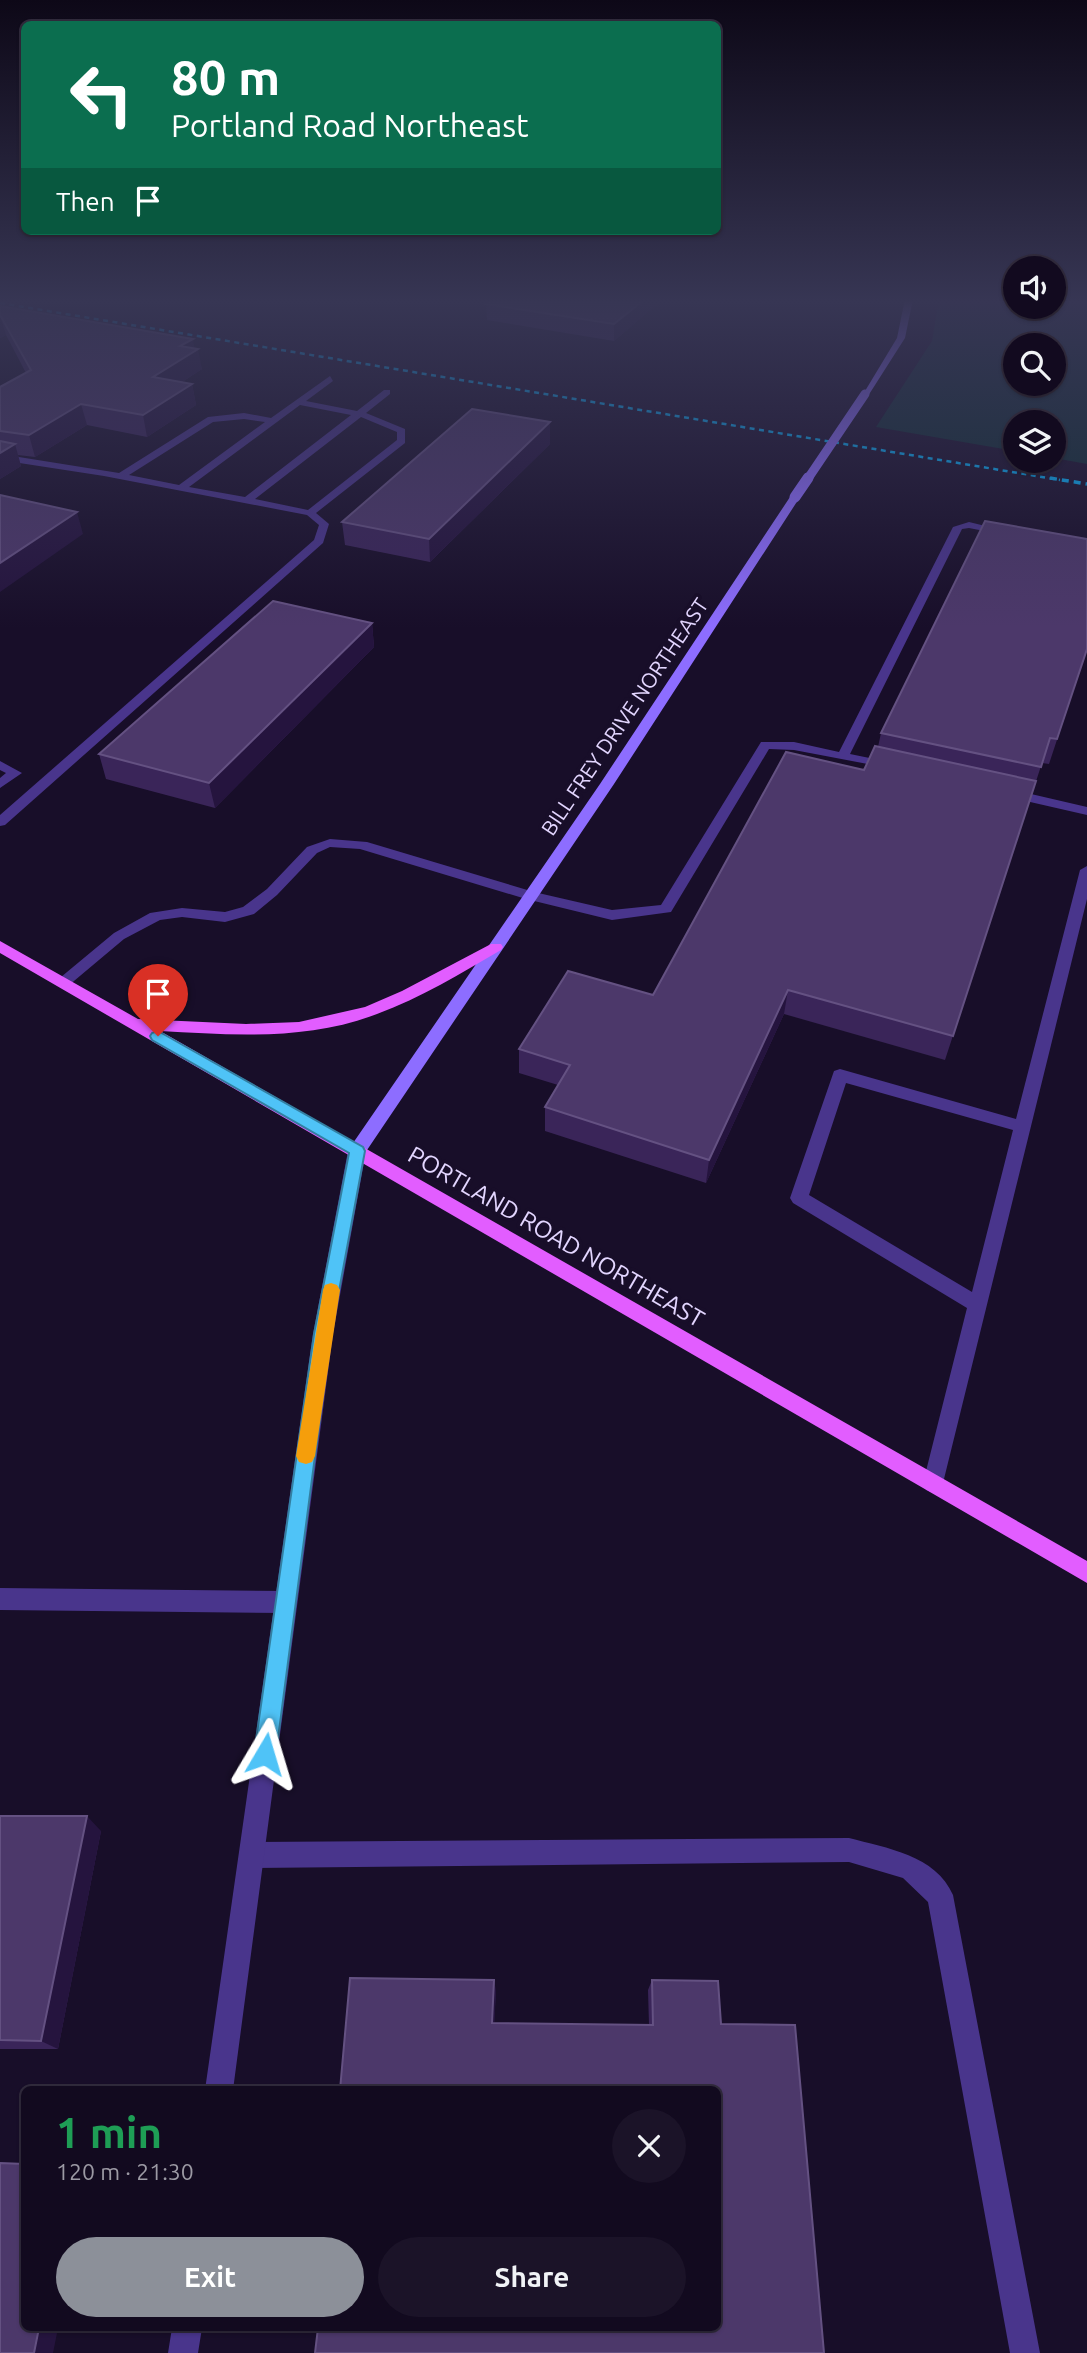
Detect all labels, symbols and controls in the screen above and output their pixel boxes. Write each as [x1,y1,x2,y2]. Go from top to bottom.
icon: left [56,49,147,140]
text: 80 m [171,49,280,104]
text: Portland Road Northeast [171,107,529,143]
icon: arrive [129,182,167,220]
text: Then [56,187,115,216]
map controls [1003,256,1066,473]
button: sound [1003,256,1066,319]
button: search [1003,333,1066,396]
button: layers [1003,410,1066,473]
street label: BILL FREY DRIVE NORTHEAST [536,593,713,839]
pin [128,964,188,1036]
icon: arrive [139,975,177,1013]
street label: PORTLAND ROAD NORTHEAST [404,1141,709,1333]
position arrow [228,1717,302,1791]
text: 1 min [56,2109,162,2156]
button: close [612,2109,686,2183]
text: 120 m · 21:30 [56,2159,194,2184]
button: Exit [56,2237,364,2317]
button: Share [378,2237,686,2317]

